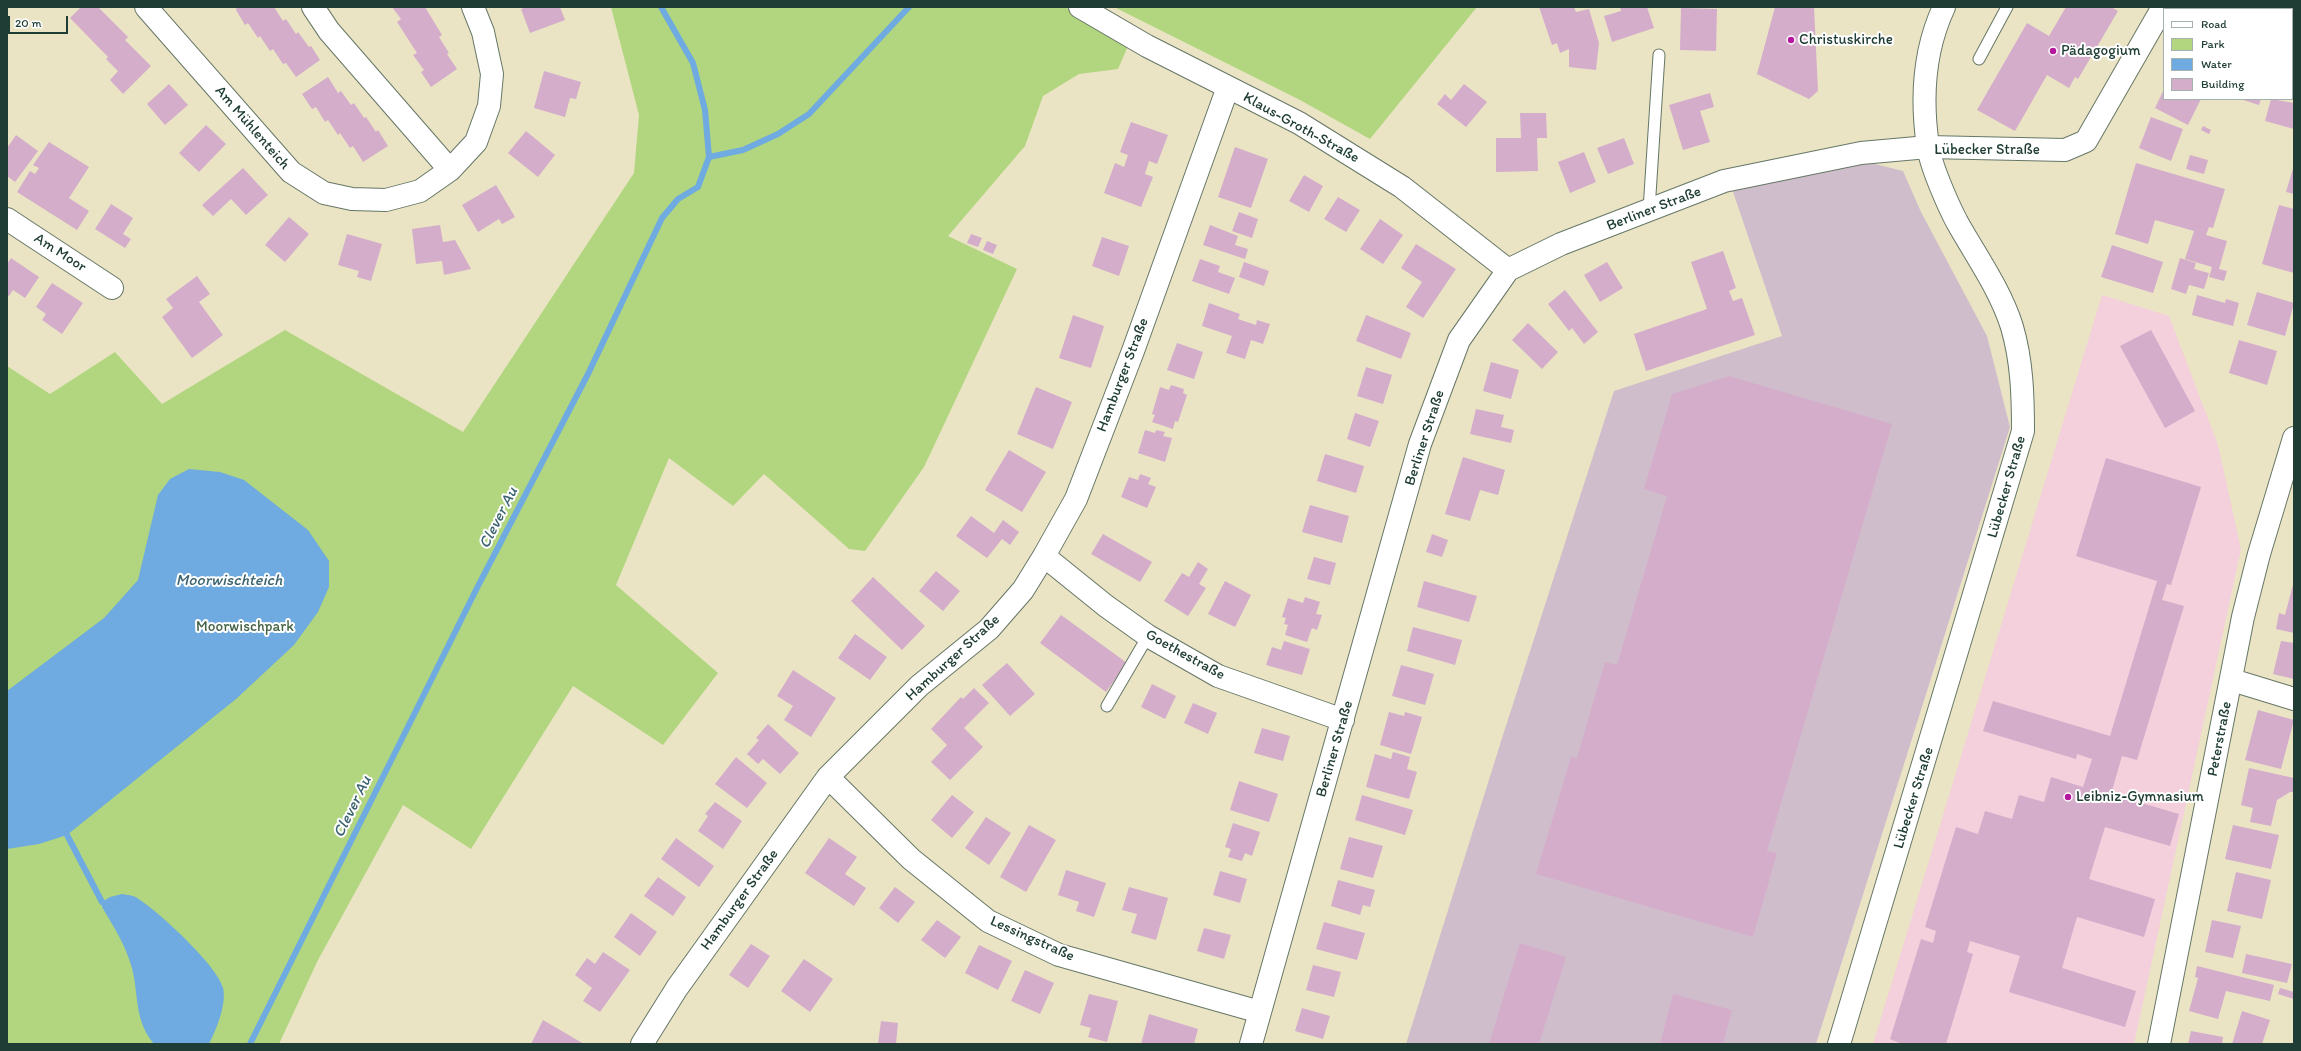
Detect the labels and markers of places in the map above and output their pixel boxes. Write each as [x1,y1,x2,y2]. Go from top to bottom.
place label: Christuskirche [1799,31,1893,49]
marker: Christuskirche [1786,35,1796,45]
place label: Pädagogium [2061,42,2141,60]
marker: Pädagogium [2048,46,2058,56]
place label: Leibniz-Gymnasium [2076,788,2204,806]
marker: Leibniz-Gymnasium [2063,792,2073,802]

